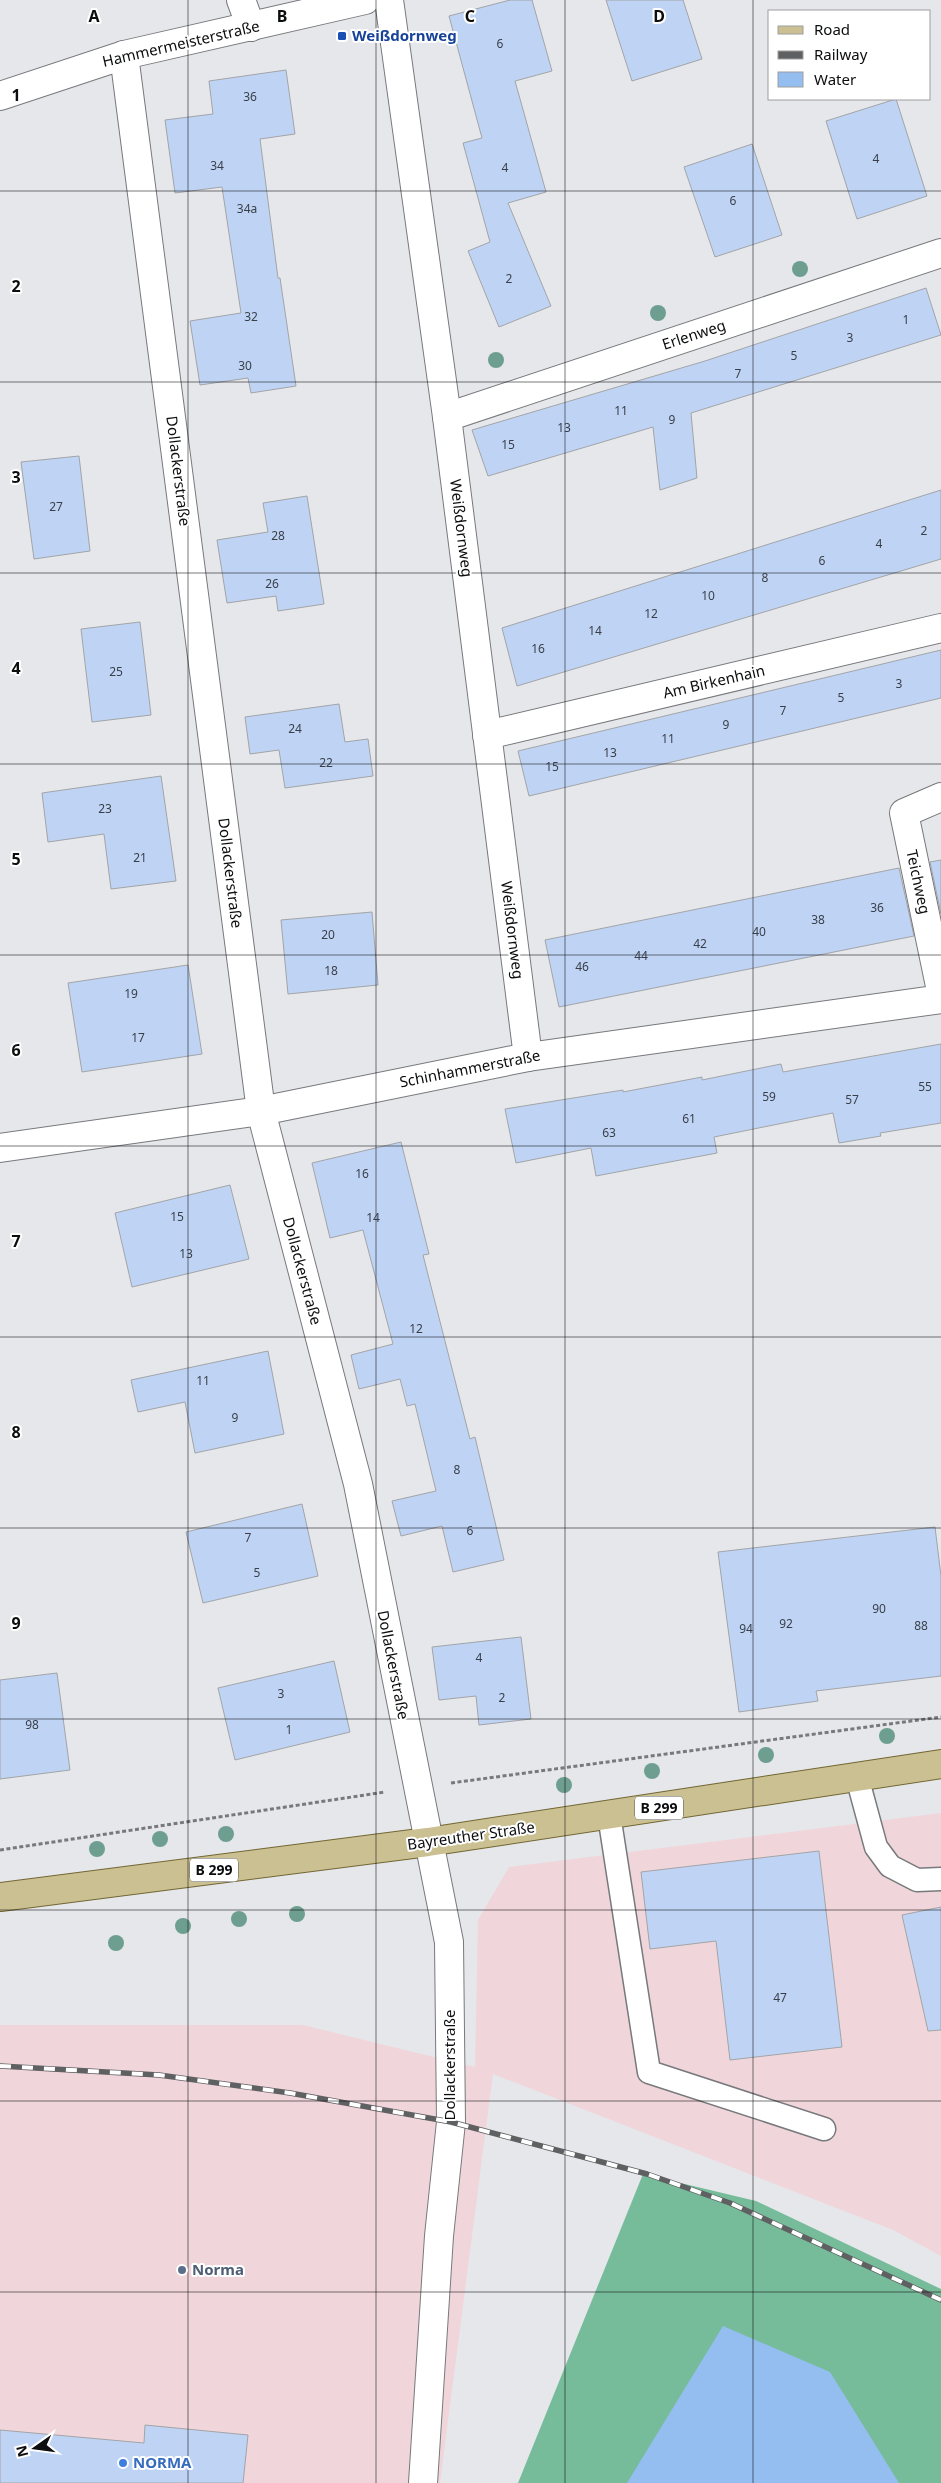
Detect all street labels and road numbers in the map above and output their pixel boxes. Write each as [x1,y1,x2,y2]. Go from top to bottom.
street label: Hammermeisterstraße [100,15,261,71]
street label: Erlenweg [659,314,728,354]
street label: Dollackerstraße [162,415,196,527]
street label: Weißdornweg [446,478,478,578]
street label: Am Birkenhain [661,660,767,702]
street label: Dollackerstraße [214,817,248,929]
street label: Teichweg [902,848,936,916]
street label: Weißdornweg [497,880,529,980]
street label: Schinhammerstraße [398,1045,542,1091]
street label: Dollackerstraße [279,1215,327,1327]
street label: Dollackerstraße [374,1608,414,1721]
road number: B 299 [635,1796,683,1820]
street label: Bayreuther Straße [406,1816,536,1854]
road number: B 299 [190,1858,238,1882]
street label: Dollackerstraße [439,2010,459,2120]

